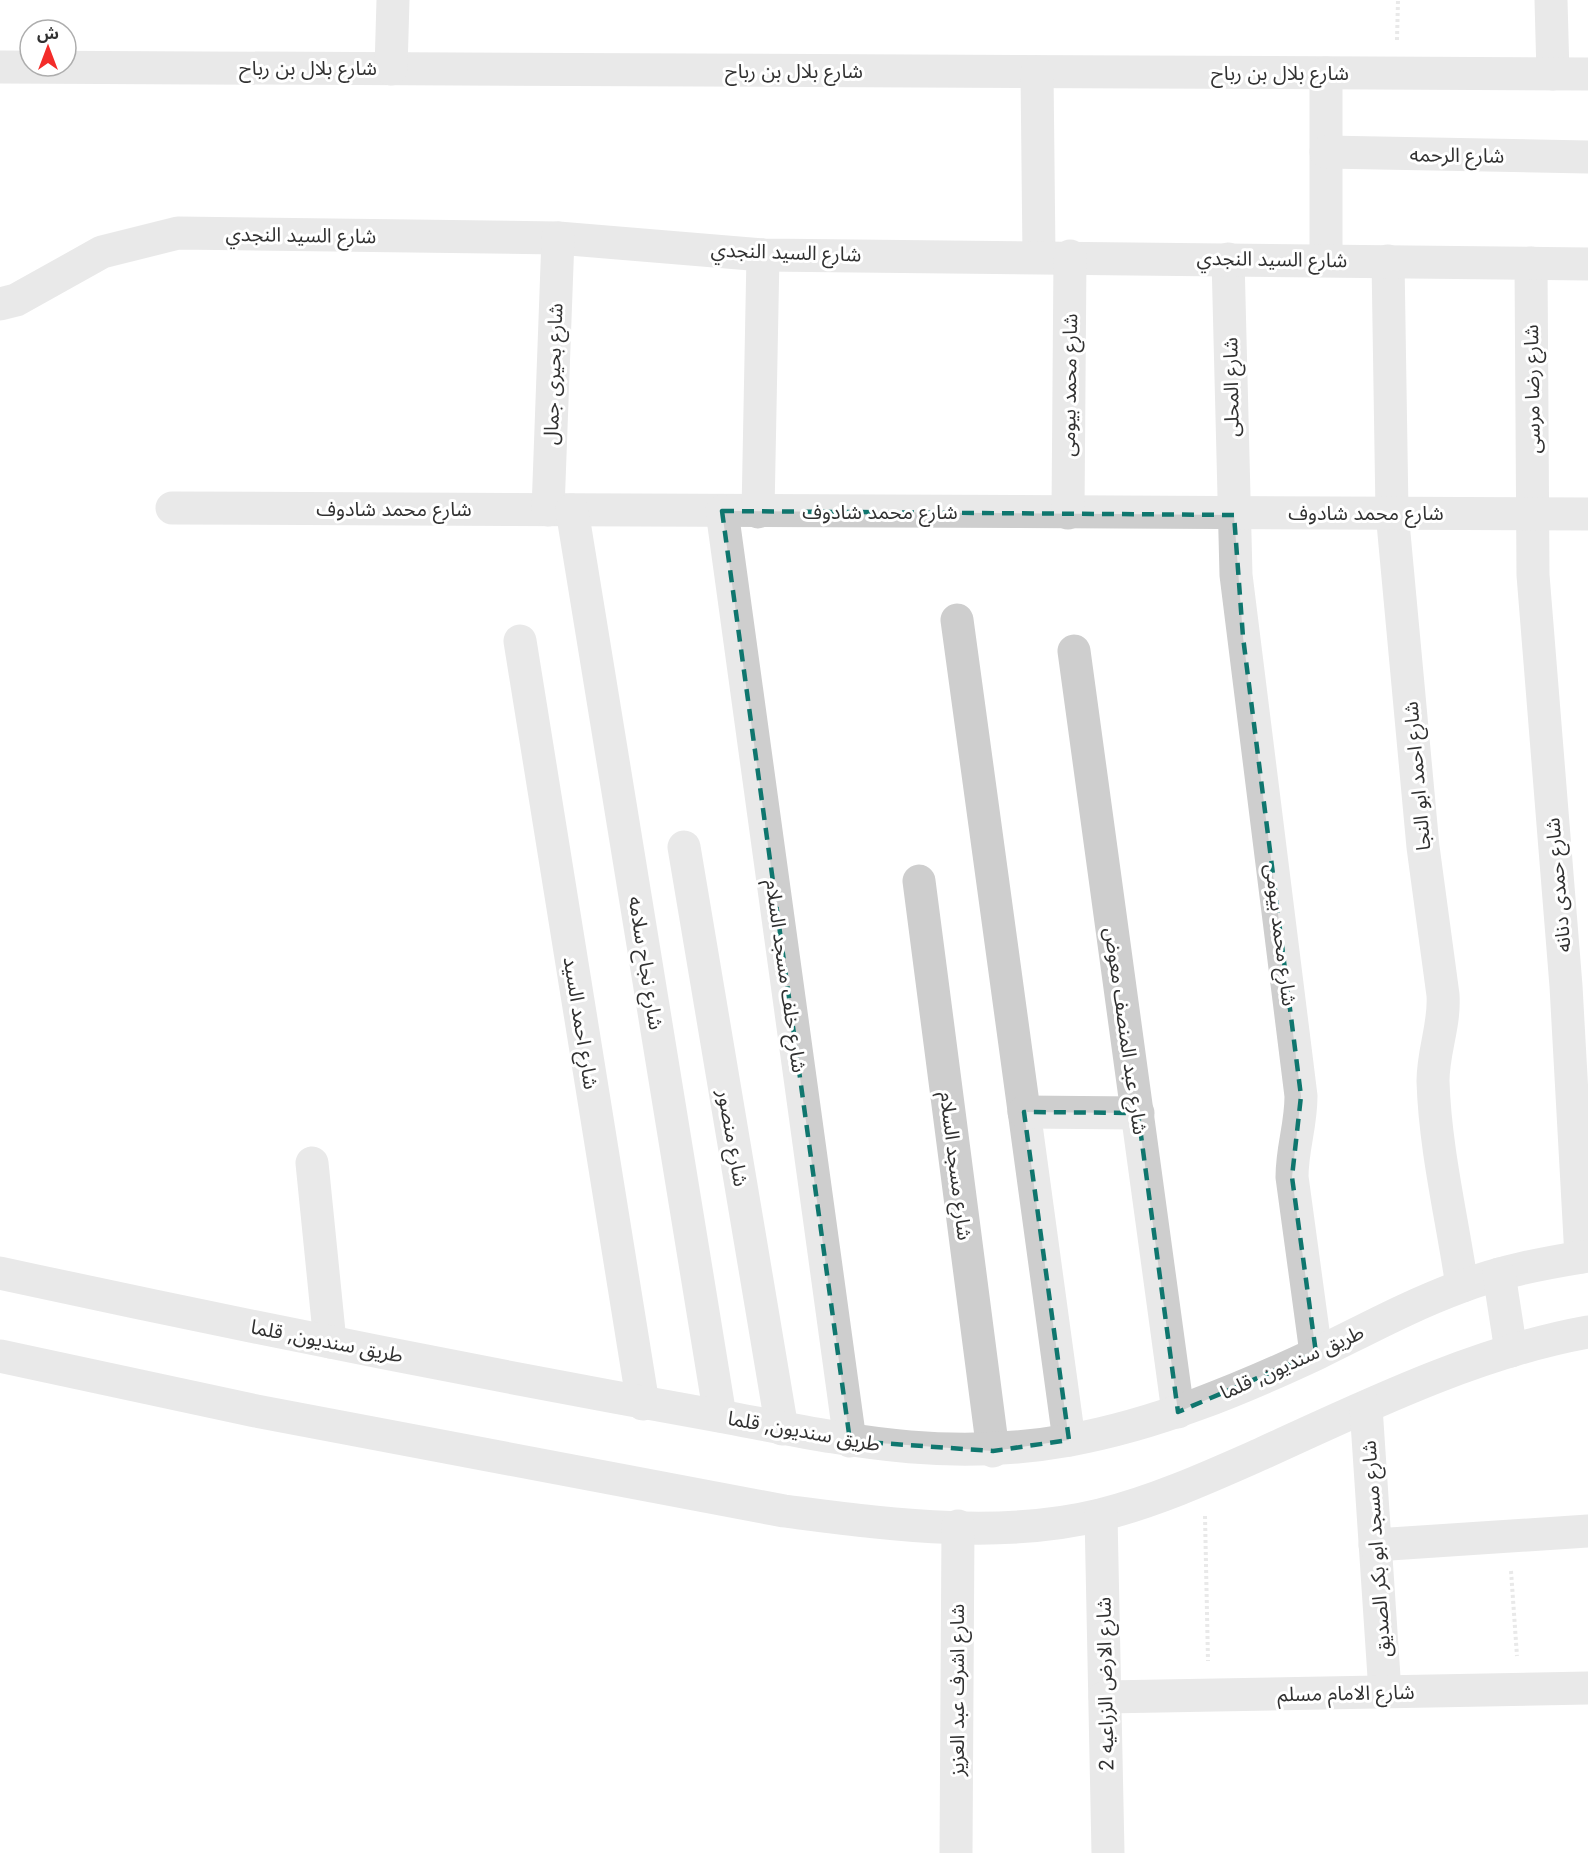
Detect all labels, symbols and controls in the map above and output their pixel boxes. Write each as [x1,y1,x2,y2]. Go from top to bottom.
north arrow [18,18,78,78]
text: ش [37,23,59,43]
street label: شارع بلال بن رباح [239,56,377,83]
street label: شارع بلال بن رباح [725,59,863,86]
street label: شارع بلال بن رباح [1211,61,1349,88]
street label: شارع الرحمه [1409,142,1505,171]
street label: شارع السيد النجدي [225,222,377,252]
street label: شارع السيد النجدي [710,237,862,270]
street label: شارع السيد النجدي [1196,246,1348,276]
street label: شارع بحيرى جمال [539,303,570,445]
street label: شارع محمد بيومى [1056,313,1085,457]
street label: شارع رضا مرسى [1519,324,1548,454]
street label: شارع المحلى [1218,337,1247,437]
street label: شارع محمد شادوف [316,497,472,524]
street label: شارع محمد شادوف [802,500,958,527]
street label: شارع محمد شادوف [1288,501,1444,528]
street label: شارع احمد ابو النجا [1399,700,1438,852]
street label: شارع حمدى دنانه [1540,816,1579,953]
street label: شارع محمد بيومى [1257,862,1302,1008]
street label: شارع خلف مسجد السلام [758,878,811,1075]
street label: شارع نجاح سلامه [621,895,668,1032]
street label: شارع عبد المنصف معوض [1097,926,1152,1137]
street label: شارع احمد السيد [556,955,603,1092]
street label: شارع منصور [710,1087,753,1189]
street label: شارع مسجد السلام [932,1090,977,1242]
street label: طريق سنديون, قلما [249,1314,405,1369]
street label: طريق سنديون, قلما [1216,1320,1368,1405]
street label: طريق سنديون, قلما [726,1406,882,1457]
street label: شارع مسجد ابو بكر الصديق [1356,1440,1399,1658]
street label: شارع الارض الزراعيه 2 [1091,1597,1122,1771]
street label: شارع اشرف عبد العزيز [945,1604,972,1777]
street label: شارع الامام مسلم [1277,1680,1415,1709]

